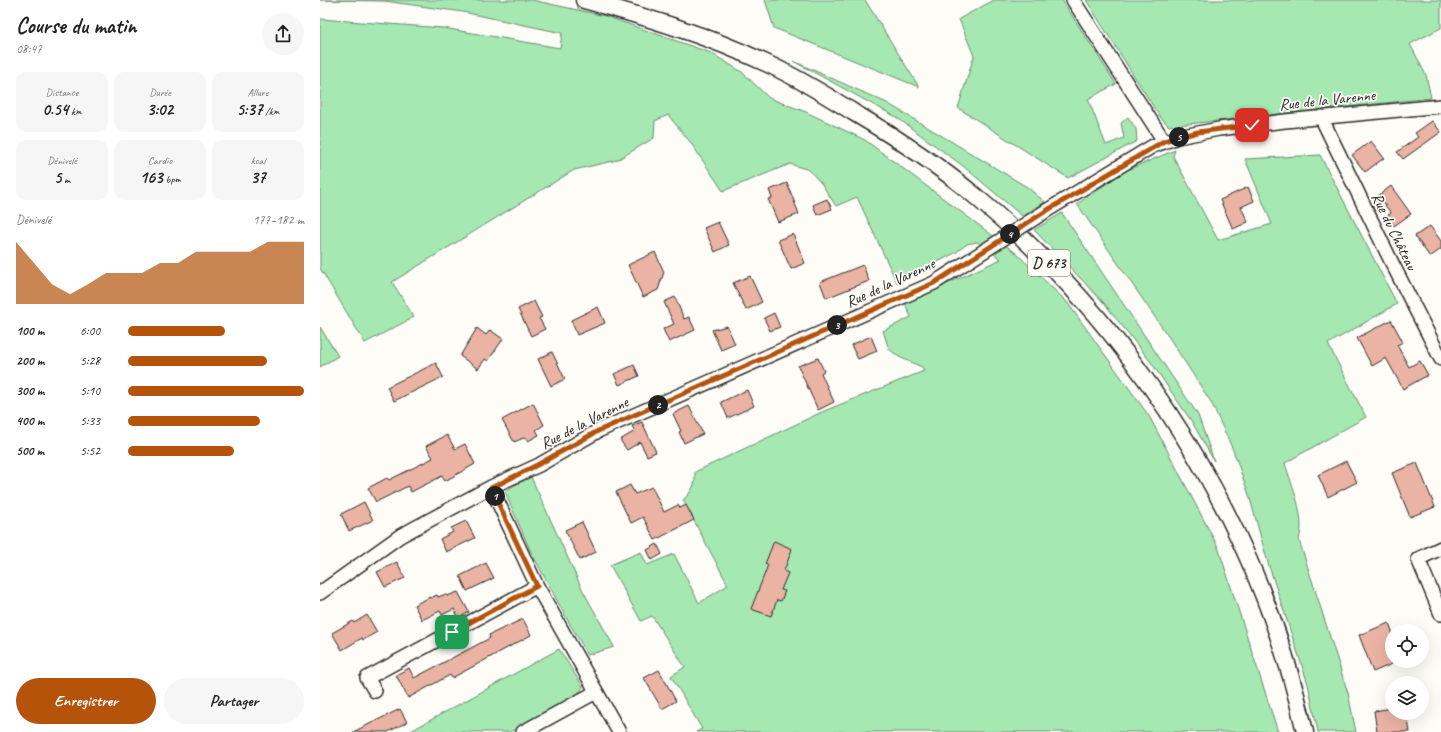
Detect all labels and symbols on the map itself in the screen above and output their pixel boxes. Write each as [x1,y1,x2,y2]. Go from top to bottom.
street label: Rue de la Varenne [1278,85,1378,115]
pin [1235,108,1269,142]
pin: 5 [1169,127,1189,147]
street label: Rue du Château [1367,189,1422,274]
pin: 4 [1000,224,1020,244]
road number: D 673 [1028,250,1070,276]
street label: Rue de la Varenne [843,253,940,312]
pin: 3 [827,315,847,335]
street label: Rue de la Varenne [537,391,633,454]
pin: 2 [648,395,668,415]
pin: 1 [485,486,505,506]
pin [435,615,469,649]

